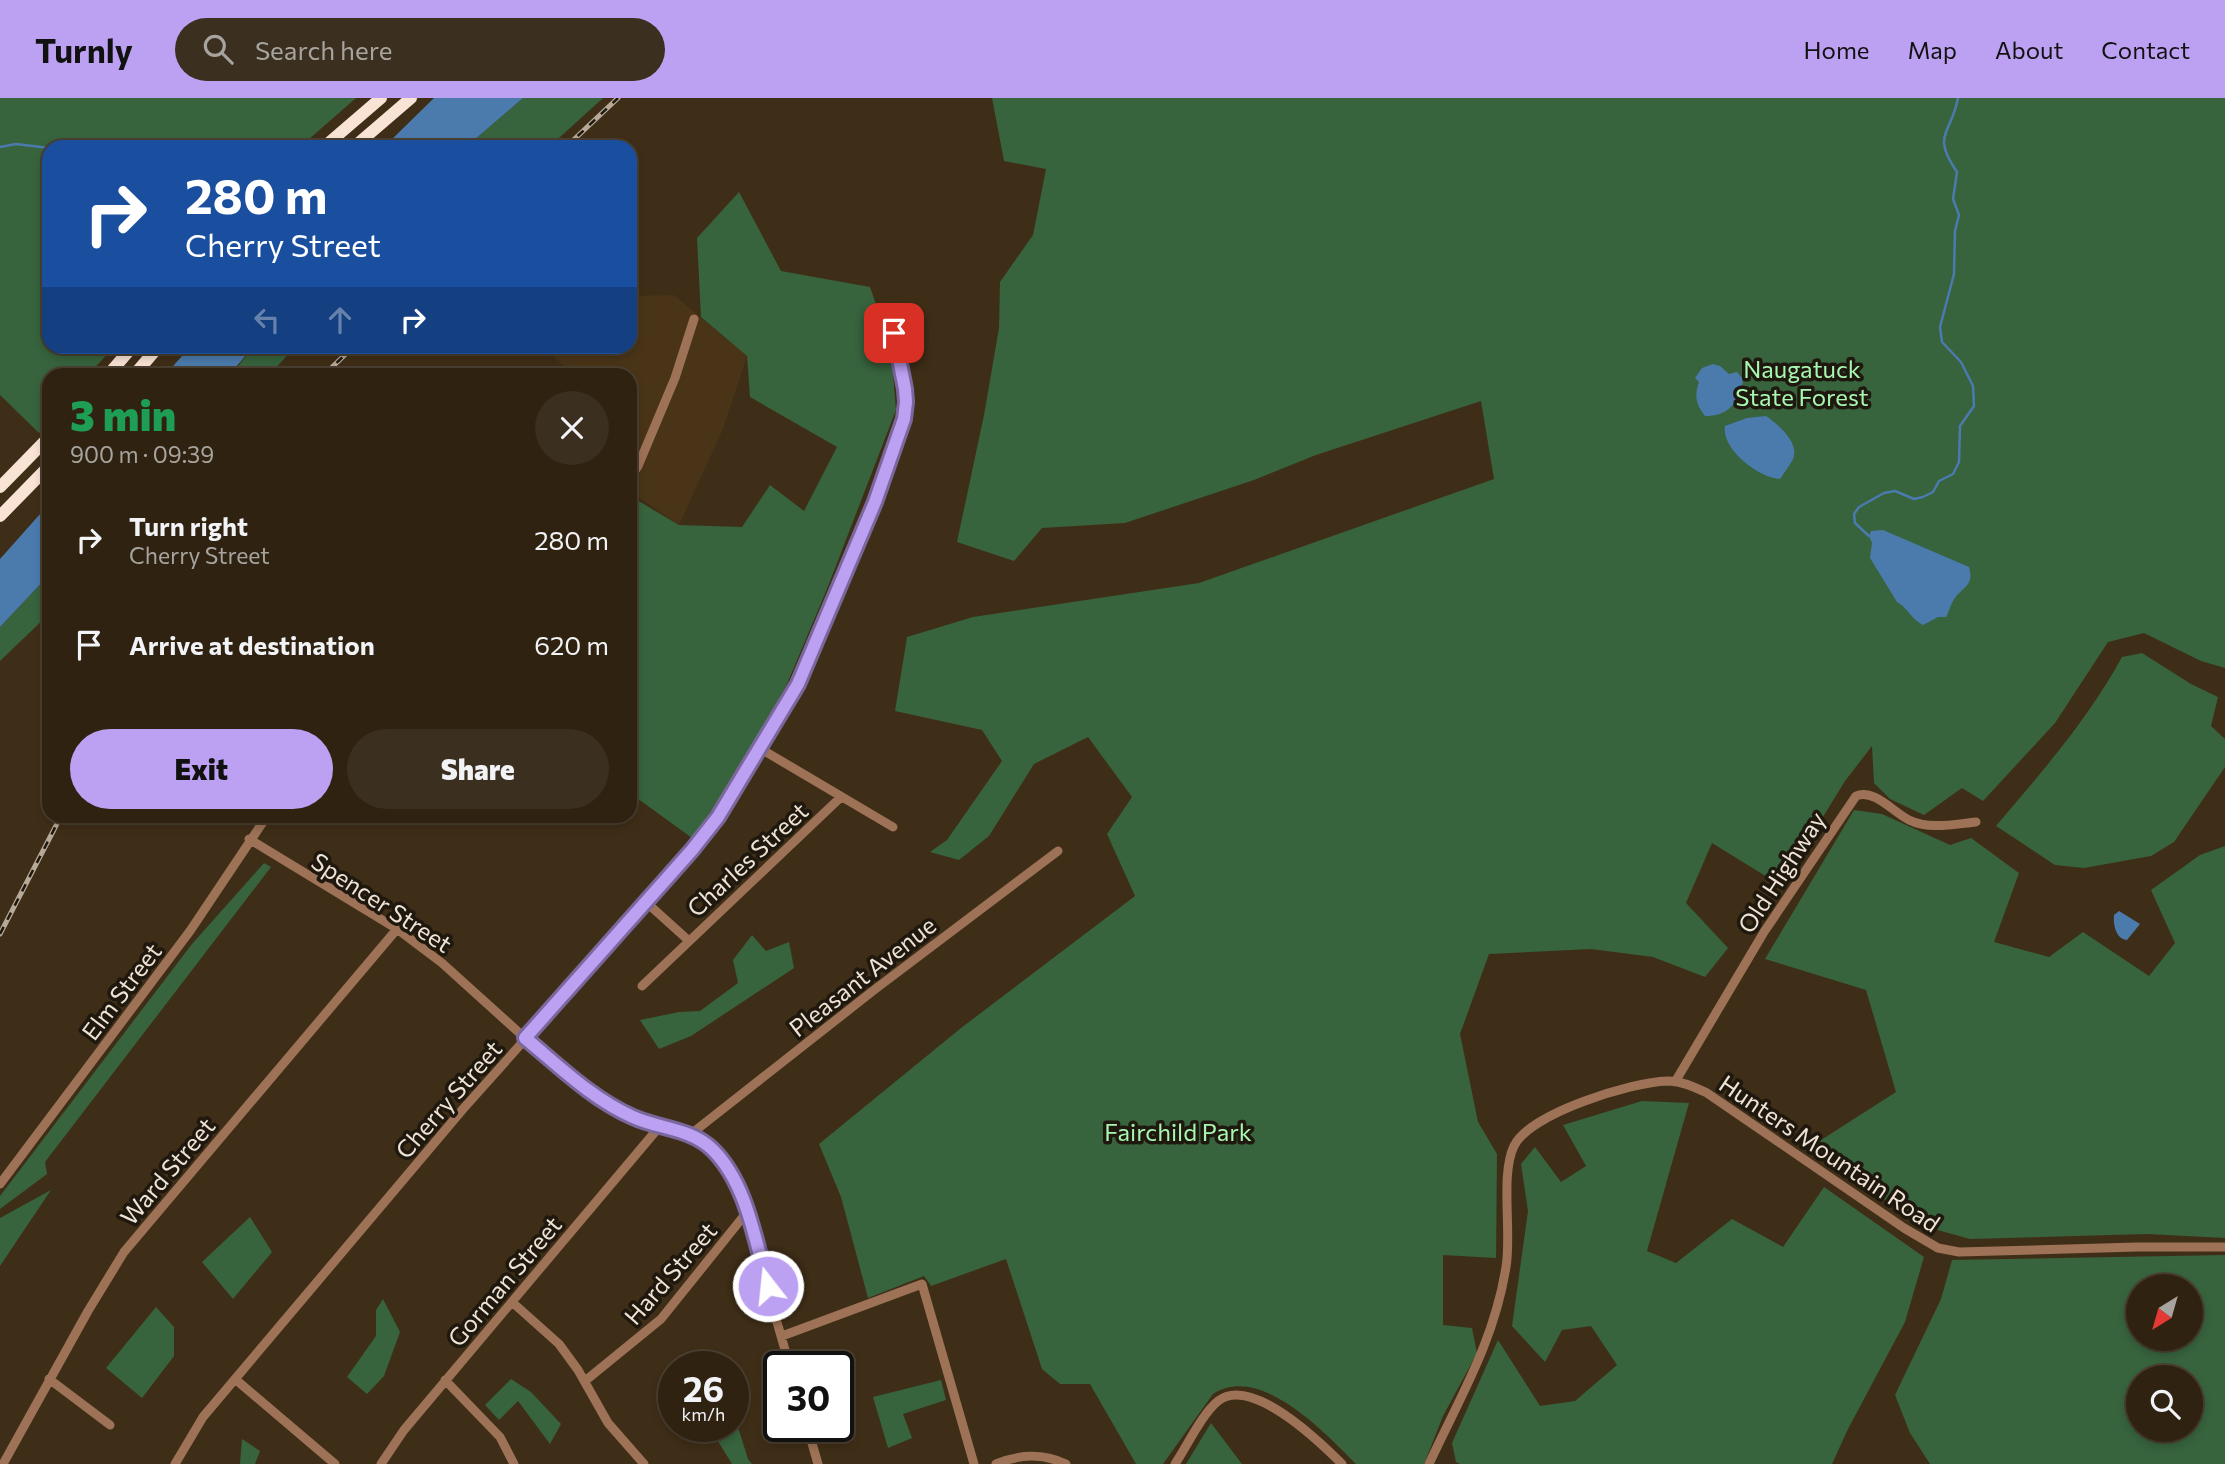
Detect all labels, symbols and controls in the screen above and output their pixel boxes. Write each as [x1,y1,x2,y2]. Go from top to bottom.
search box [175,18,665,81]
text: Turnly [35,29,133,70]
icon: search [199,30,237,68]
text: Search here [255,34,392,65]
text: Home [1804,35,1870,64]
text: Map [1908,35,1957,64]
text: About [1995,35,2063,64]
text: Contact [2101,35,2190,64]
text: 280 m [185,164,328,224]
icon: right [70,168,161,259]
text: Cherry Street [185,224,381,264]
icon: left [248,301,286,339]
icon: ahead [321,301,359,339]
icon: right [394,301,432,339]
pin [864,303,924,363]
icon: arrive [875,314,913,352]
park label: Naugatuck State Forest [1735,354,1869,411]
text: 3 min [70,388,176,440]
button: close [535,391,609,465]
text: 900 m · 09:39 [70,440,214,468]
text: Turn right [129,510,248,541]
icon: right [70,521,108,559]
text: 280 m [534,524,609,555]
text: Cherry Street [129,541,270,569]
icon: arrive [70,626,108,664]
text: Arrive at destination [129,629,375,660]
text: 620 m [534,629,609,660]
button: Exit [70,729,333,809]
button: Share [347,729,609,809]
street label: Charles Street [681,796,813,922]
street label: Old Highway [1731,806,1831,938]
street label: Spencer Street [306,846,458,958]
street label: Pleasant Avenue [783,910,941,1042]
street label: Elm Street [75,937,167,1045]
street label: Cherry Street [389,1034,507,1164]
street label: Hunters Mountain Road [1714,1068,1946,1238]
street label: Ward Street [114,1111,220,1231]
park label: Fairchild Park [1104,1117,1252,1146]
street label: Gorman Street [441,1210,567,1352]
street label: Hard Street [618,1216,722,1330]
position arrow [731,1249,805,1323]
north arrow [2126,1274,2203,1351]
map controls [2126,1274,2203,1442]
speed limit sign: 30 [763,1351,854,1442]
button: search [2126,1365,2203,1442]
text: 26 [683,1366,724,1409]
text: km/h [682,1403,725,1425]

